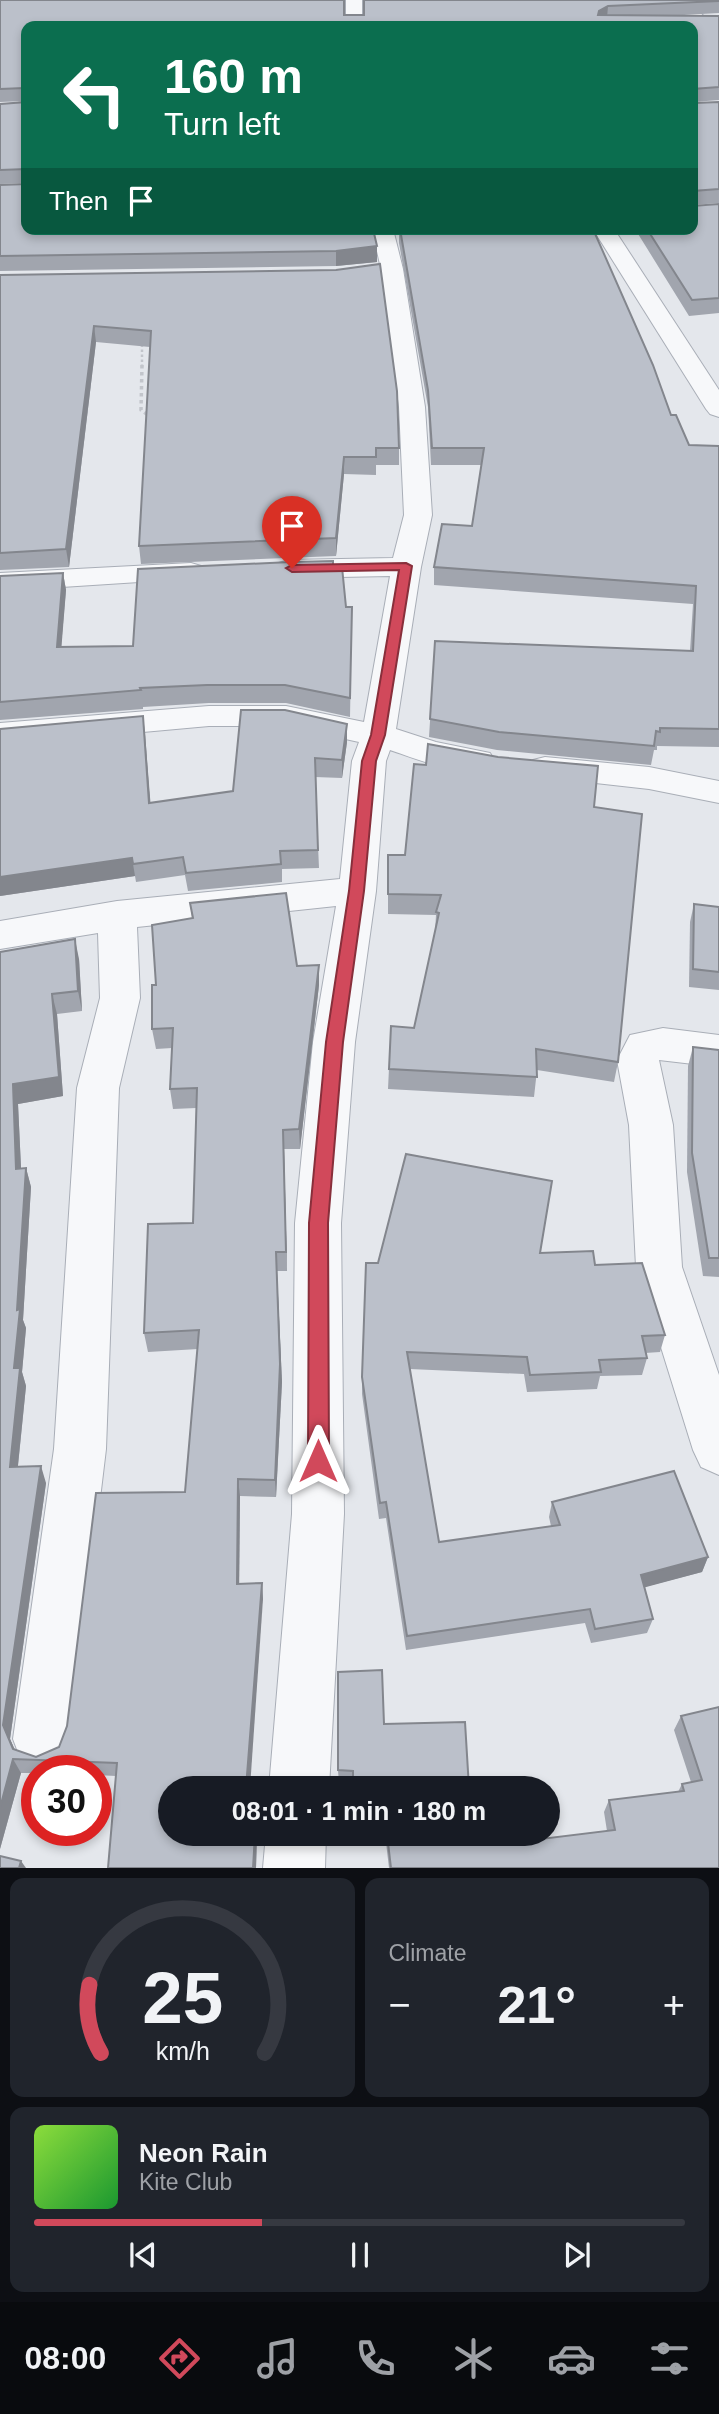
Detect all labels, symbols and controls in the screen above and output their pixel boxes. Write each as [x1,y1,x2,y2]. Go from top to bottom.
icon: left [49,49,140,140]
text: 160 m [164,49,303,103]
text: Turn left [164,106,280,142]
icon: arrive [122,182,160,220]
text: Then [49,186,108,216]
pin [262,496,322,568]
icon: arrive [273,507,311,545]
position arrow [281,1424,355,1498]
speed limit sign: 30 [21,1755,112,1846]
text: 08:01 · 1 min · 180 m [232,1796,486,1826]
text: Climate [389,1940,466,1966]
text: 25 [142,1958,223,2039]
text: 21° [497,1976,576,2034]
text: − [389,1984,411,2026]
text: + [663,1984,685,2026]
text: km/h [155,2037,209,2065]
text: Neon Rain [139,2138,268,2168]
text: Kite Club [139,2169,232,2195]
icon: previous [124,2236,162,2274]
icon: pause [341,2236,379,2274]
icon: next [558,2236,596,2274]
icon: directions [155,2334,204,2383]
icon: music [253,2334,302,2383]
icon: phone [351,2334,400,2383]
icon: climate [449,2334,498,2383]
icon: car [547,2334,596,2383]
icon: filters [645,2334,694,2383]
text: 08:00 [25,2340,106,2376]

